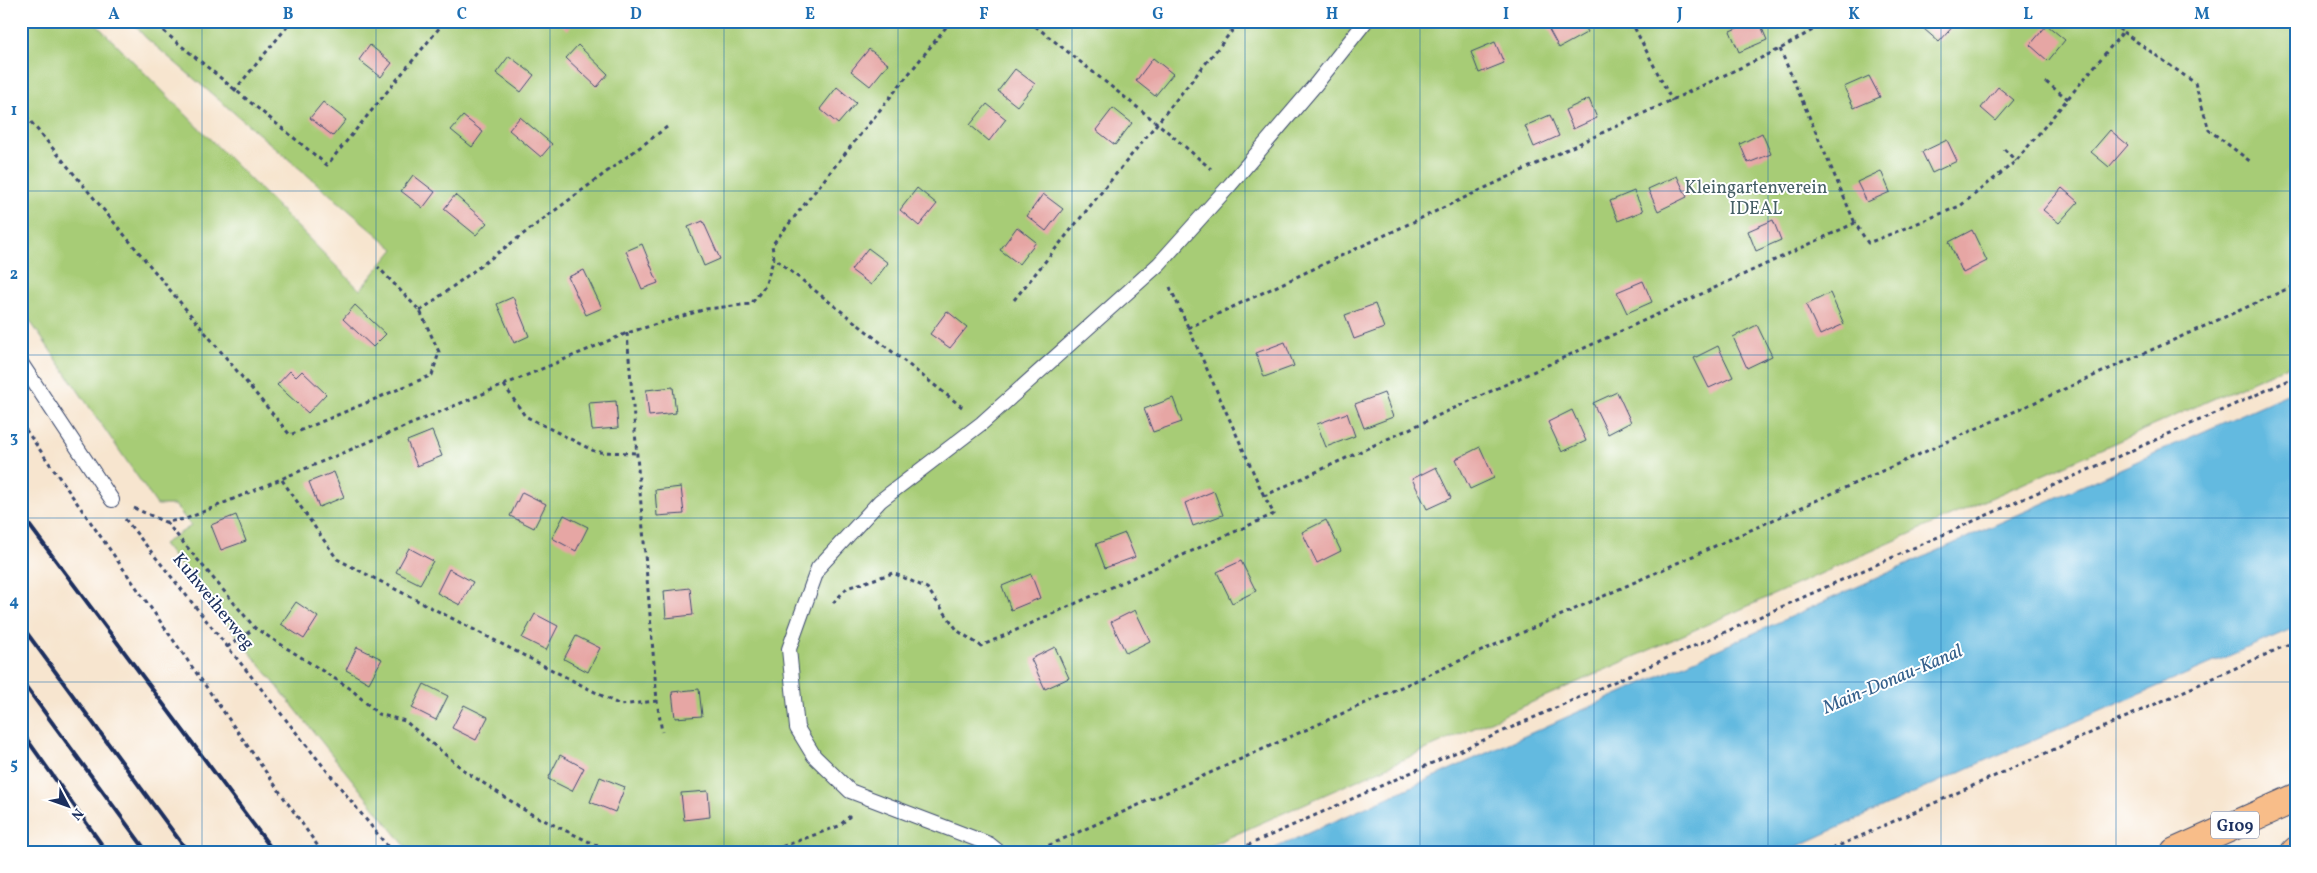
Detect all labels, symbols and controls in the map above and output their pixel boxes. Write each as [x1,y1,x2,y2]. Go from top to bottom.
text: A [108,4,120,26]
text: B [283,4,294,26]
text: C [457,4,467,26]
text: D [630,4,642,26]
text: E [805,4,815,26]
text: F [979,4,989,26]
text: G [1152,4,1164,26]
text: H [1326,4,1338,26]
text: I [1503,4,1509,26]
text: J [1676,4,1683,26]
text: K [1848,4,1860,26]
text: L [2023,4,2033,26]
text: M [2194,4,2210,26]
text: 1 [11,100,17,122]
park label: Kleingartenverein IDEAL [1685,176,1828,222]
text: 2 [10,264,18,286]
text: 3 [10,427,18,449]
street label: Kuhweiherweg [166,548,260,656]
text: 4 [9,591,19,613]
water label: Main-Donau-Kanal [1818,639,1967,721]
text: 5 [10,754,18,776]
north arrow [42,780,92,830]
text: N [66,803,87,824]
road number: G109 [2211,812,2259,838]

